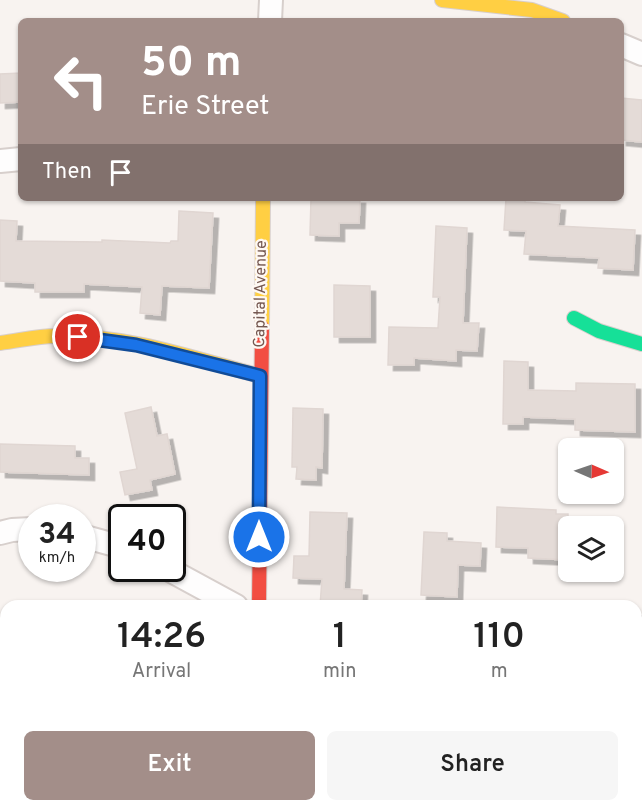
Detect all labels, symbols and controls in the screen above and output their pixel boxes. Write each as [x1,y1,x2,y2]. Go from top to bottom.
text: 50 m [141,38,242,91]
icon: left [42,42,120,120]
text: Erie Street [141,90,269,124]
icon: arrive [104,156,137,189]
text: Then [42,159,92,186]
street label: Capital Avenue [250,240,272,348]
pin [52,311,103,362]
icon: arrive [61,320,94,353]
north arrow [558,438,624,504]
map controls [558,438,624,582]
speed limit sign: 40 [108,504,186,582]
position arrow [227,505,291,569]
button: layers [558,516,624,582]
text: 34 [38,517,76,554]
text: km/h [39,549,75,568]
text: 14:26 [117,615,206,661]
text: 1 [333,615,347,661]
text: 110 [473,615,525,661]
text: Arrival [132,659,191,685]
text: min [323,659,356,685]
text: m [491,659,508,685]
button: Exit [24,731,315,800]
button: Share [327,731,618,800]

